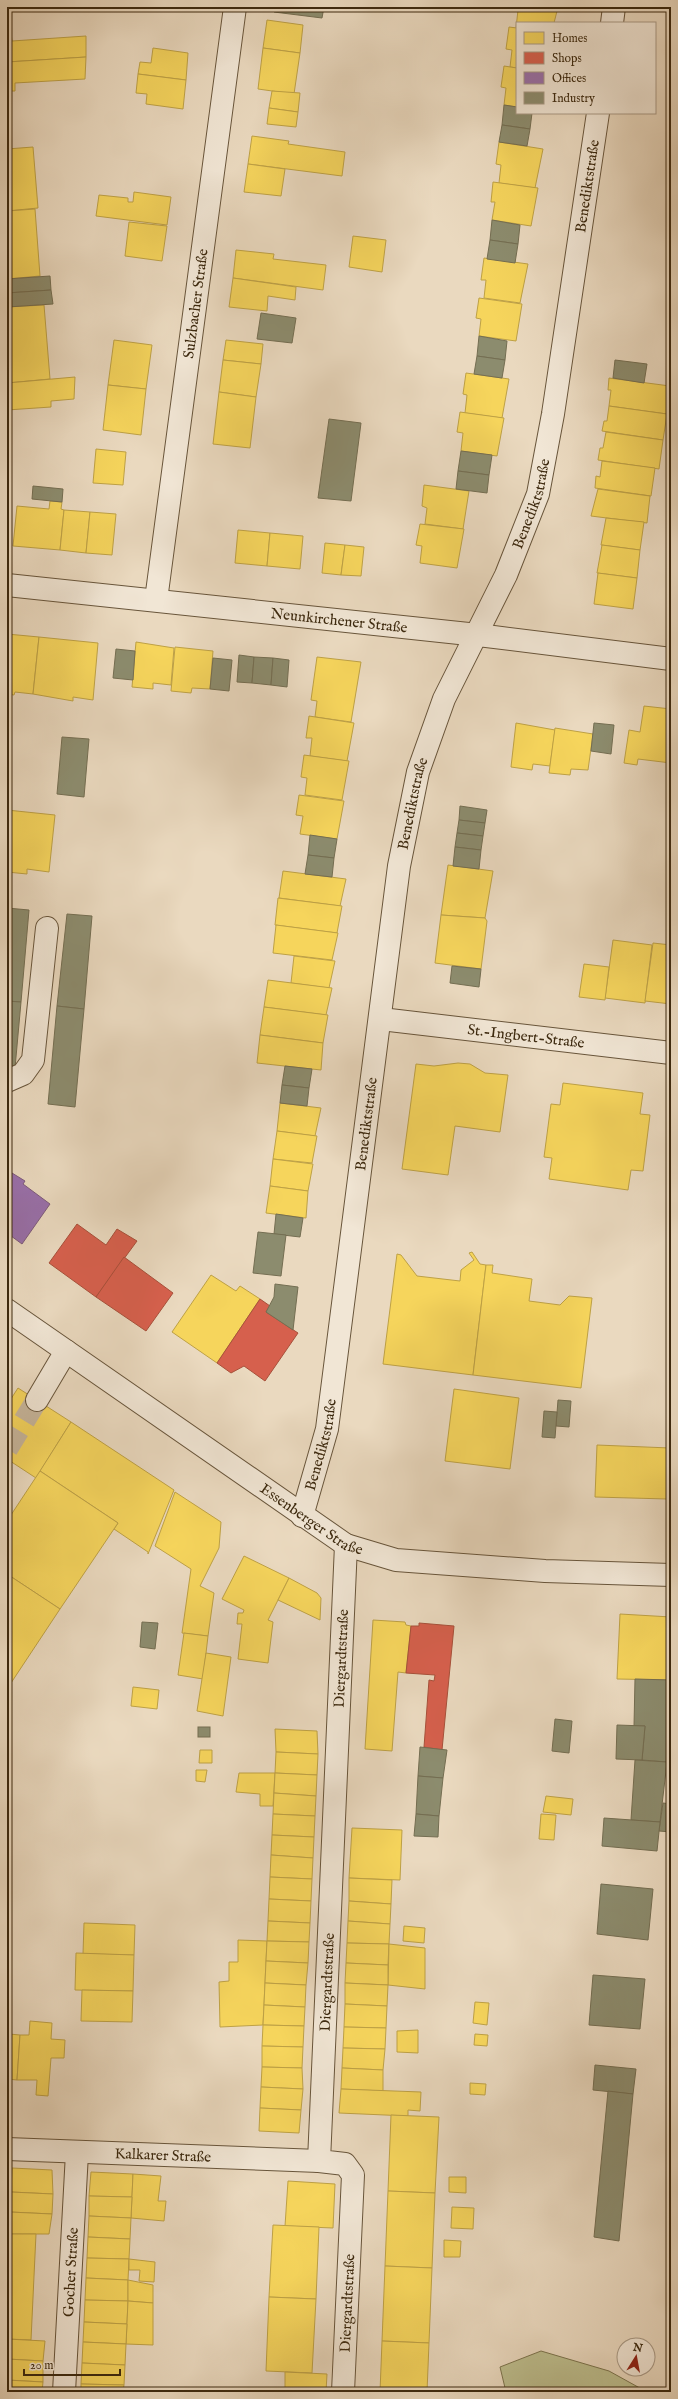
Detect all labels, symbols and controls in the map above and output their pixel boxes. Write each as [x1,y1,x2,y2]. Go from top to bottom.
legend [516,22,656,114]
text: Homes [552,31,588,46]
text: Shops [552,51,582,67]
text: Offices [552,71,586,86]
text: Industry [552,91,595,106]
street label: Benediktstraße [571,138,604,234]
street label: Sulzbacher Straße [179,247,213,360]
street label: Benediktstraße [508,457,554,552]
street label: Neunkirchener Straße [270,604,408,637]
street label: Benediktstraße [394,755,432,851]
street label: St.-Ingbert-Straße [466,1020,586,1053]
street label: Benediktstraße [351,1076,382,1172]
street label: Benediktstraße [301,1398,341,1493]
street label: Essenberger Straße [256,1479,365,1560]
street label: Diergardtstraße [330,1609,353,1708]
street label: Diergardtstraße [316,1932,339,2032]
street label: Kalkarer Straße [114,2144,212,2167]
street label: Gocher Straße [59,2227,83,2317]
street label: Diergardtstraße [336,2253,359,2353]
north arrow [616,2337,656,2377]
text: N [631,2340,644,2356]
scale bar [24,2351,120,2377]
text: 20 m [30,2358,53,2373]

